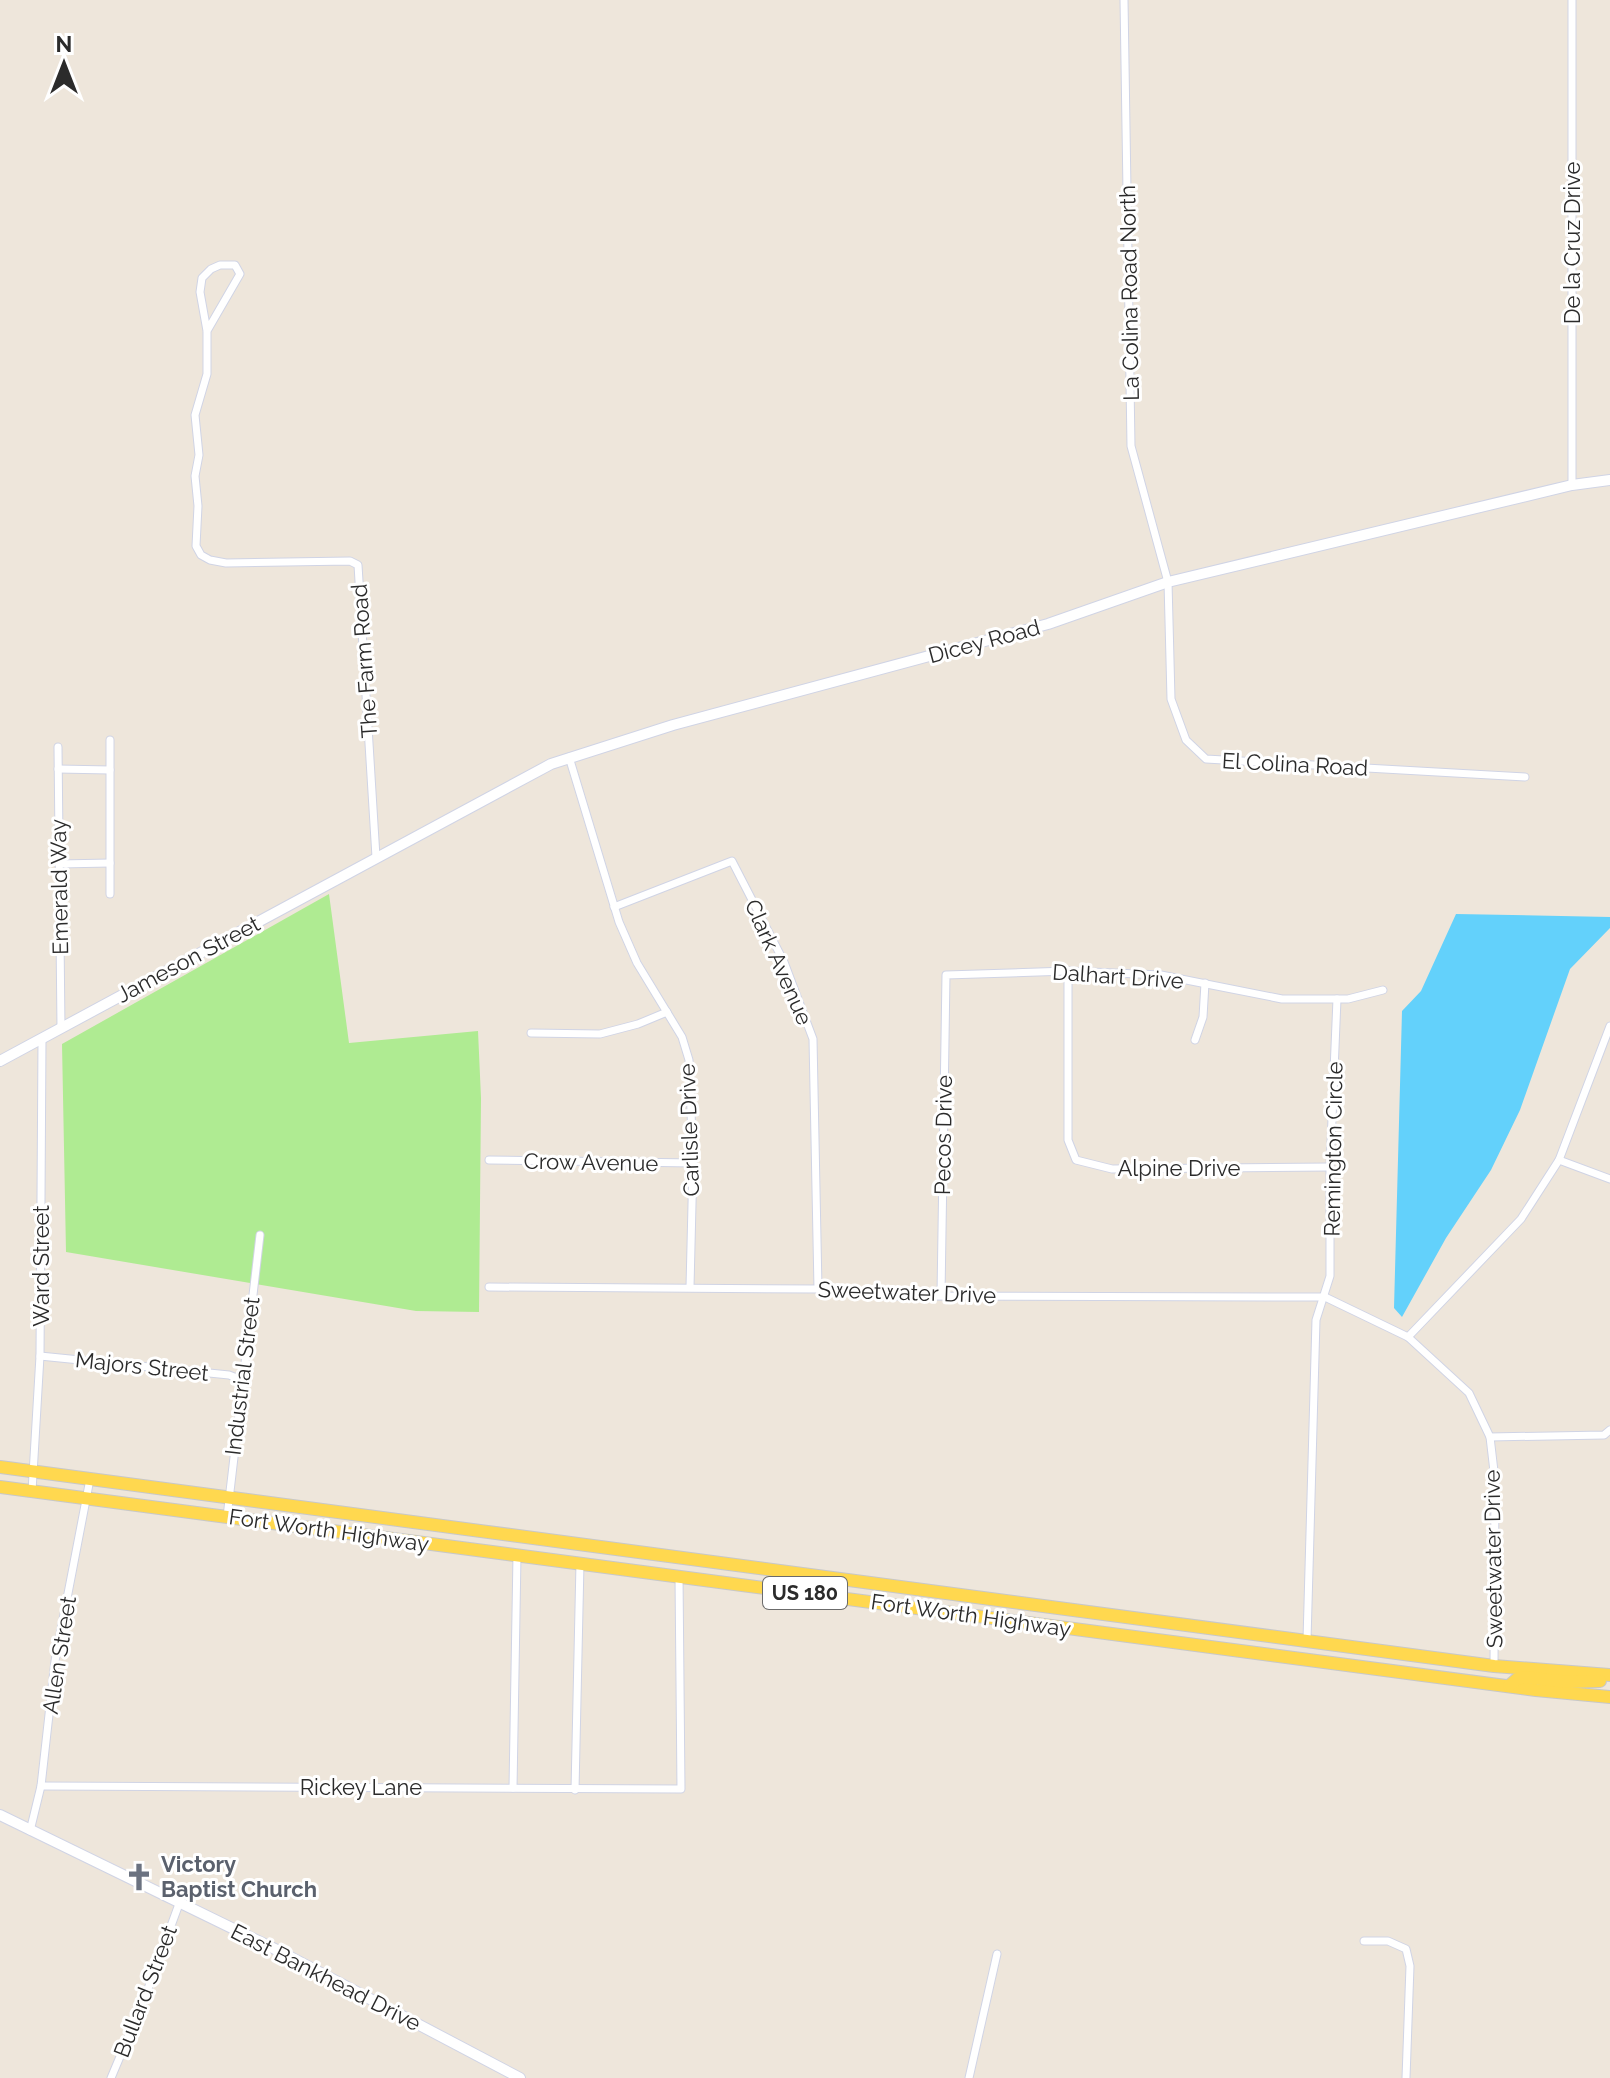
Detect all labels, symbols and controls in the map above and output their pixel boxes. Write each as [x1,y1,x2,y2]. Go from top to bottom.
north arrow [24,24,104,104]
text: N [56,31,72,57]
street label: De la Cruz Drive [1559,162,1585,324]
street label: La Colina Road North [1114,185,1144,401]
street label: The Farm Road [346,583,382,739]
street label: Dicey Road [925,614,1043,668]
street label: El Colina Road [1221,747,1369,781]
street label: Emerald Way [45,819,73,955]
street label: Clark Avenue [740,895,818,1029]
street label: Jameson Street [112,910,265,1008]
street label: Dalhart Drive [1051,958,1185,994]
street label: Remington Circle [1318,1061,1348,1237]
street label: Carlisle Drive [674,1063,704,1197]
street label: Pecos Drive [929,1075,957,1195]
street label: Crow Avenue [524,1148,659,1176]
street label: Alpine Drive [1117,1155,1241,1181]
street label: Ward Street [28,1205,54,1327]
street label: Sweetwater Drive [817,1276,997,1308]
street label: Industrial Street [219,1295,265,1457]
street label: Majors Street [74,1346,211,1386]
street label: Sweetwater Drive [1478,1469,1508,1648]
street label: Fort Worth Highway [227,1503,431,1557]
road number: US 180 [763,1577,847,1609]
street label: Fort Worth Highway [869,1588,1073,1642]
street label: Allen Street [37,1593,81,1716]
street label: Rickey Lane [300,1774,422,1800]
place label: Victory Baptist Church [161,1851,317,1902]
church icon: Victory Baptist Church [124,1862,154,1892]
street label: East Bankhead Drive [227,1918,425,2036]
street label: Bullard Street [108,1921,182,2061]

